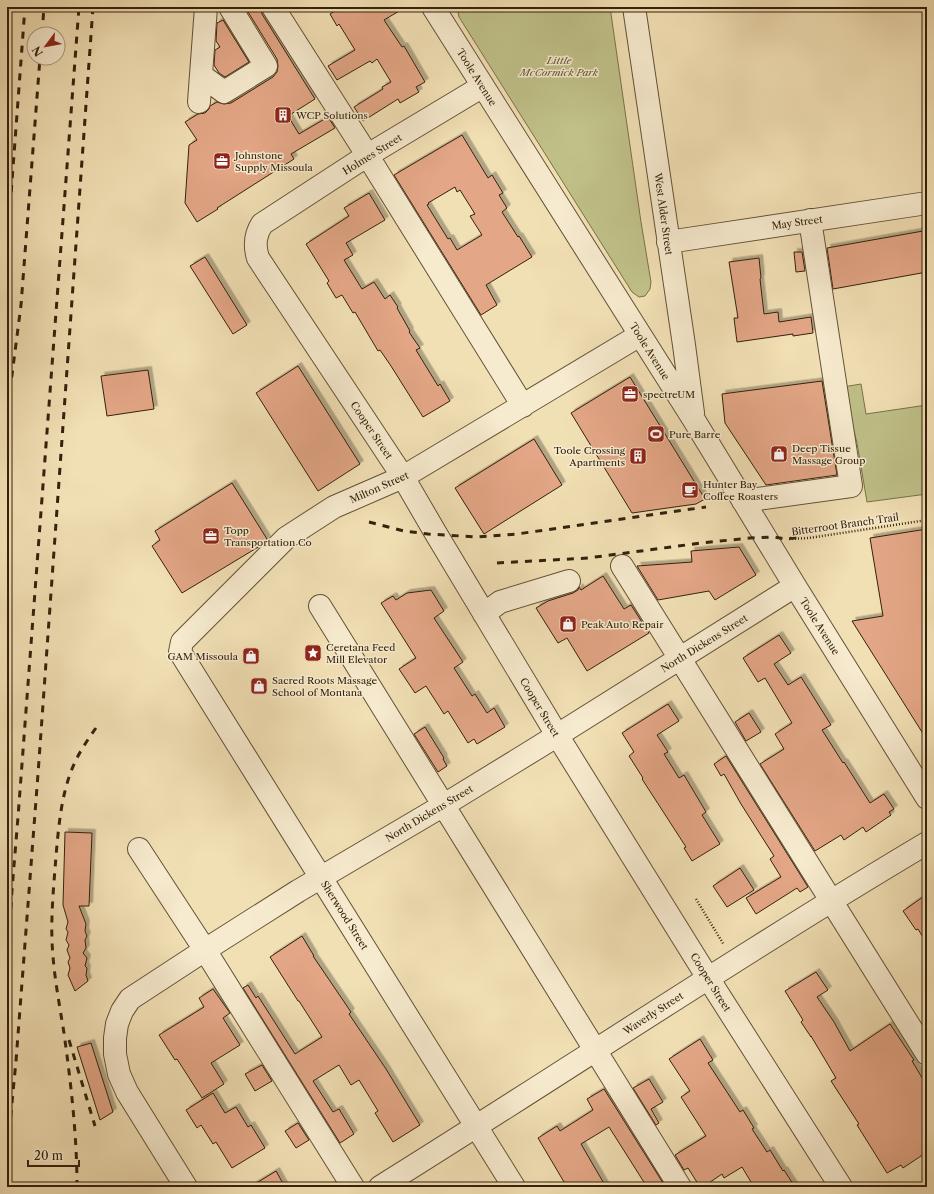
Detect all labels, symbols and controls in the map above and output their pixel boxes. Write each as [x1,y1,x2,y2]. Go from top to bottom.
north arrow [26,26,66,66]
text: N [29,43,46,59]
street label: Toole Avenue [454,46,500,109]
park label: Little McCormick Park [519,54,599,79]
building icon: WCP Solutions [273,105,293,125]
place label: WCP Solutions [295,109,368,122]
street label: Holmes Street [340,131,405,178]
place label: Johnstone Supply Missoula [233,149,313,174]
office icon: Johnstone Supply Missoula [212,151,232,171]
street label: West Alder Street [651,171,676,256]
street label: May Street [771,212,824,233]
street label: Toole Avenue [627,320,673,383]
office icon: spectreUM [620,384,640,404]
place label: spectreUM [643,388,695,401]
street label: Cooper Street [348,399,396,462]
sports icon: Pure Barre [646,424,666,444]
place label: Pure Barre [669,428,721,441]
place label: Deep Tissue Massage Group [792,442,865,467]
place label: Toole Crossing Apartments [554,444,626,469]
shop icon: Deep Tissue Massage Group [769,444,789,464]
building icon: Toole Crossing Apartments [628,446,648,466]
street label: Milton Street [348,469,411,506]
place label: Hunter Bay Coffee Roasters [703,478,778,503]
cafe icon: Hunter Bay Coffee Roasters [680,480,700,500]
street label: Bitterroot Branch Trail [791,511,900,538]
place label: Topp Transportation Co [224,524,312,549]
office icon: Topp Transportation Co [201,526,221,546]
street label: Toole Avenue [797,595,843,658]
street label: North Dickens Street [658,611,750,675]
shop icon: Peak Auto Repair [558,614,578,634]
place label: Peak Auto Repair [581,618,664,631]
place label: Ceretana Feed Mill Elevator [326,641,395,666]
place icon: Ceretana Feed Mill Elevator [303,643,323,663]
shop icon: GAM Missoula [241,646,261,666]
place label: GAM Missoula [168,650,239,663]
place label: Sacred Roots Massage School of Montana [272,674,377,699]
street label: Cooper Street [517,675,563,740]
shop icon: Sacred Roots Massage School of Montana [249,676,269,696]
street label: North Dickens Street [383,782,476,845]
street label: Sherwood Street [318,878,371,953]
street label: Cooper Street [687,951,734,1014]
street label: Waverly Street [620,989,686,1038]
scale bar [28,1142,79,1168]
text: 20 m [34,1148,63,1163]

